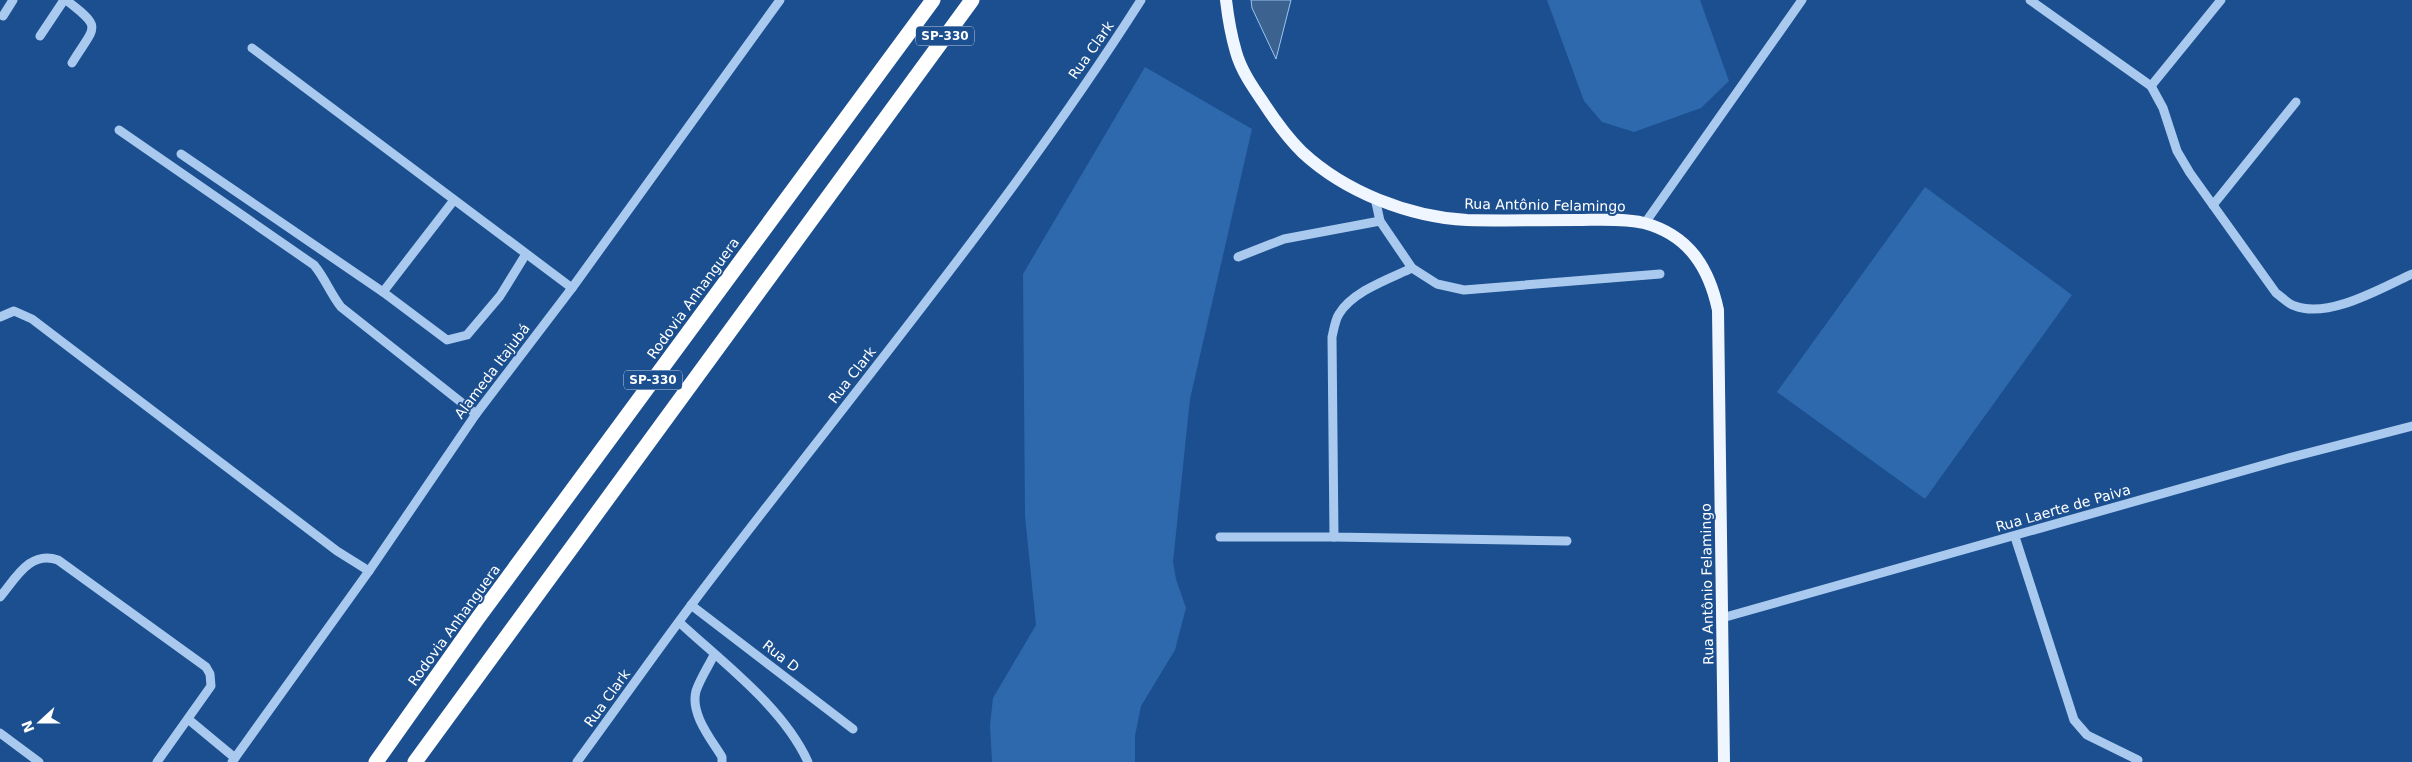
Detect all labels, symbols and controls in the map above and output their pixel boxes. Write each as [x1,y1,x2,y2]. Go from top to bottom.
street label: Rua Clark [1065,17,1117,82]
road number: SP-330 [916,27,974,46]
street label: Rua Antônio Felamingo [1464,196,1626,214]
street label: Rodovia Anhanguera [644,234,742,362]
street label: Alameda Itajubá [451,320,533,422]
street label: Rua Clark [825,343,880,406]
road number: SP-330 [624,370,682,390]
street label: Rua Laerte de Paiva [1994,481,2132,535]
street label: Rua Antônio Felamingo [1698,503,1716,665]
street label: Rodovia Anhanguera [405,561,503,689]
street label: Rua D [760,637,802,675]
street label: Rua Clark [581,665,634,730]
north arrow [15,697,65,747]
text: N [18,718,37,735]

